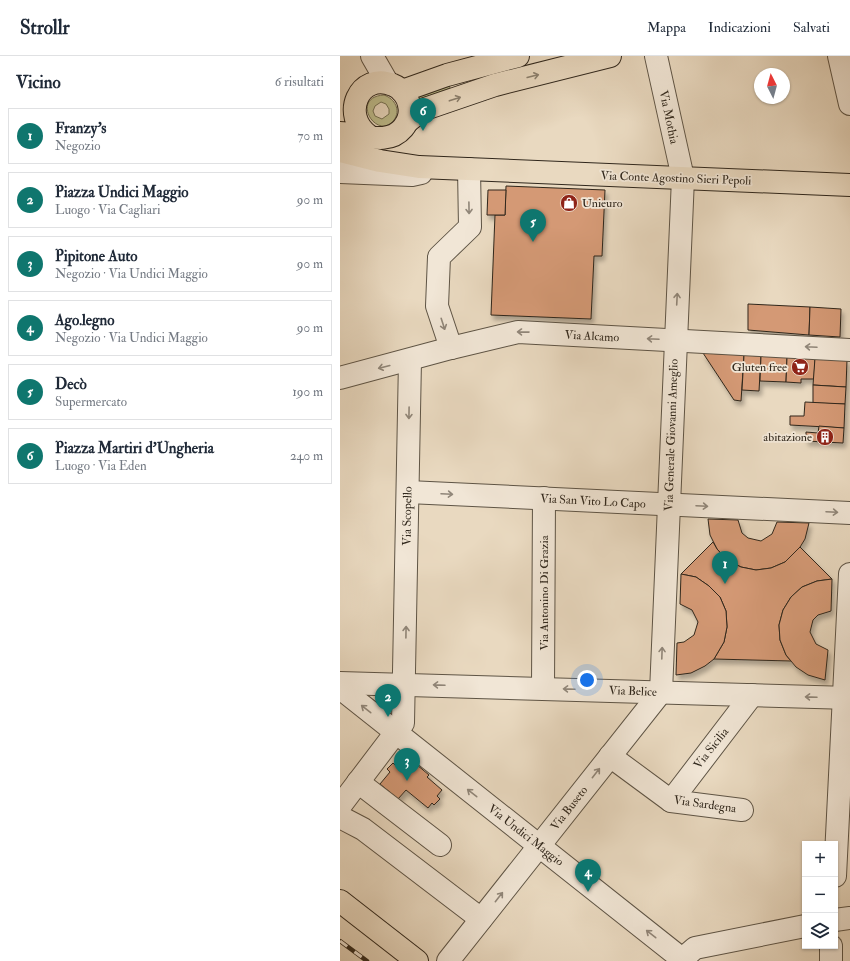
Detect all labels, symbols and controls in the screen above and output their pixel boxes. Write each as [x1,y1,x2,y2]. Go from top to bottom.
text: Strollr [20,16,70,40]
text: Mappa [647,19,686,36]
text: Indicazioni [708,19,771,36]
text: Salvati [793,19,830,36]
north arrow [754,68,790,104]
one-way arrow [526,71,539,79]
text: Vicino [16,72,61,93]
text: 6 risultati [275,74,324,90]
street label: Via Mothia [656,89,682,146]
one-way arrow [448,95,461,102]
pin: 6 [410,98,436,131]
text: Franzy's [55,119,106,138]
text: 1 [28,128,32,144]
text: 70 m [298,128,323,144]
text: Negozio [55,138,100,154]
street label: Via Conte Agostino Sieri Pepoli [600,168,752,189]
text: Piazza Undici Maggio [55,183,189,202]
text: 2 [27,192,33,208]
text: 90 m [297,192,323,208]
shop icon: Unieuro [559,193,579,213]
place label: Unieuro [582,196,623,211]
one-way arrow [465,201,473,214]
text: Luogo · Via Cagliari [55,202,160,218]
pin: 5 [520,209,546,242]
text: Pipitone Auto [55,247,137,266]
text: 3 [28,256,33,272]
text: 90 m [297,256,323,272]
text: Negozio · Via Undici Maggio [55,266,208,282]
one-way arrow [673,293,681,306]
text: Ago.legno [55,311,114,330]
one-way arrow [440,317,447,330]
text: 4 [26,320,34,336]
text: 90 m [297,320,323,336]
one-way arrow [517,328,530,336]
street label: Via Alcamo [564,328,620,345]
text: Negozio · Via Undici Maggio [55,330,208,346]
one-way arrow [647,335,660,343]
one-way arrow [805,344,818,351]
supermarket icon: Gluten free [790,357,810,377]
street label: Via Generale Giovanni Ameglio [661,358,682,511]
place label: Gluten free [732,360,787,375]
one-way arrow [378,363,391,371]
text: Decò [55,375,87,394]
text: 5 [27,384,33,400]
text: 190 m [292,384,323,400]
text: Supermercato [55,394,127,410]
one-way arrow [405,406,413,419]
building icon: abitazione [815,427,835,447]
place label: abitazione [763,430,812,445]
text: Piazza Martiri d'Ungheria [55,439,214,458]
text: 6 [27,448,33,464]
text: 240 m [290,448,323,464]
text: Luogo · Via Eden [55,458,147,474]
street label: Via Scopello [399,486,416,546]
one-way arrow [440,490,453,497]
street label: Via San Vito Lo Capo [540,491,646,512]
one-way arrow [695,502,708,510]
one-way arrow [825,508,838,516]
street label: Via Antonino Di Grazia [537,534,552,651]
pin: 1 [712,551,738,584]
one-way arrow [402,626,409,639]
one-way arrow [659,647,666,660]
your location [577,670,597,690]
one-way arrow [433,681,446,689]
street label: Via Belice [609,683,657,700]
pin: 2 [375,684,401,717]
one-way arrow [563,685,576,693]
one-way arrow [805,693,818,701]
one-way arrow [361,705,371,714]
street label: Via Sicilia [691,724,733,772]
pin: 3 [394,748,420,781]
one-way arrow [592,768,601,779]
street label: Via Buseto [547,783,591,833]
one-way arrow [467,789,478,797]
street label: Via Sardegna [673,793,738,816]
street label: Via Undici Maggio [485,801,567,870]
map controls [802,841,838,949]
button: + [802,841,838,877]
pin: 4 [575,859,601,892]
button: − [802,877,838,913]
one-way arrow [494,892,503,903]
button: layers [802,913,838,949]
one-way arrow [646,930,657,939]

